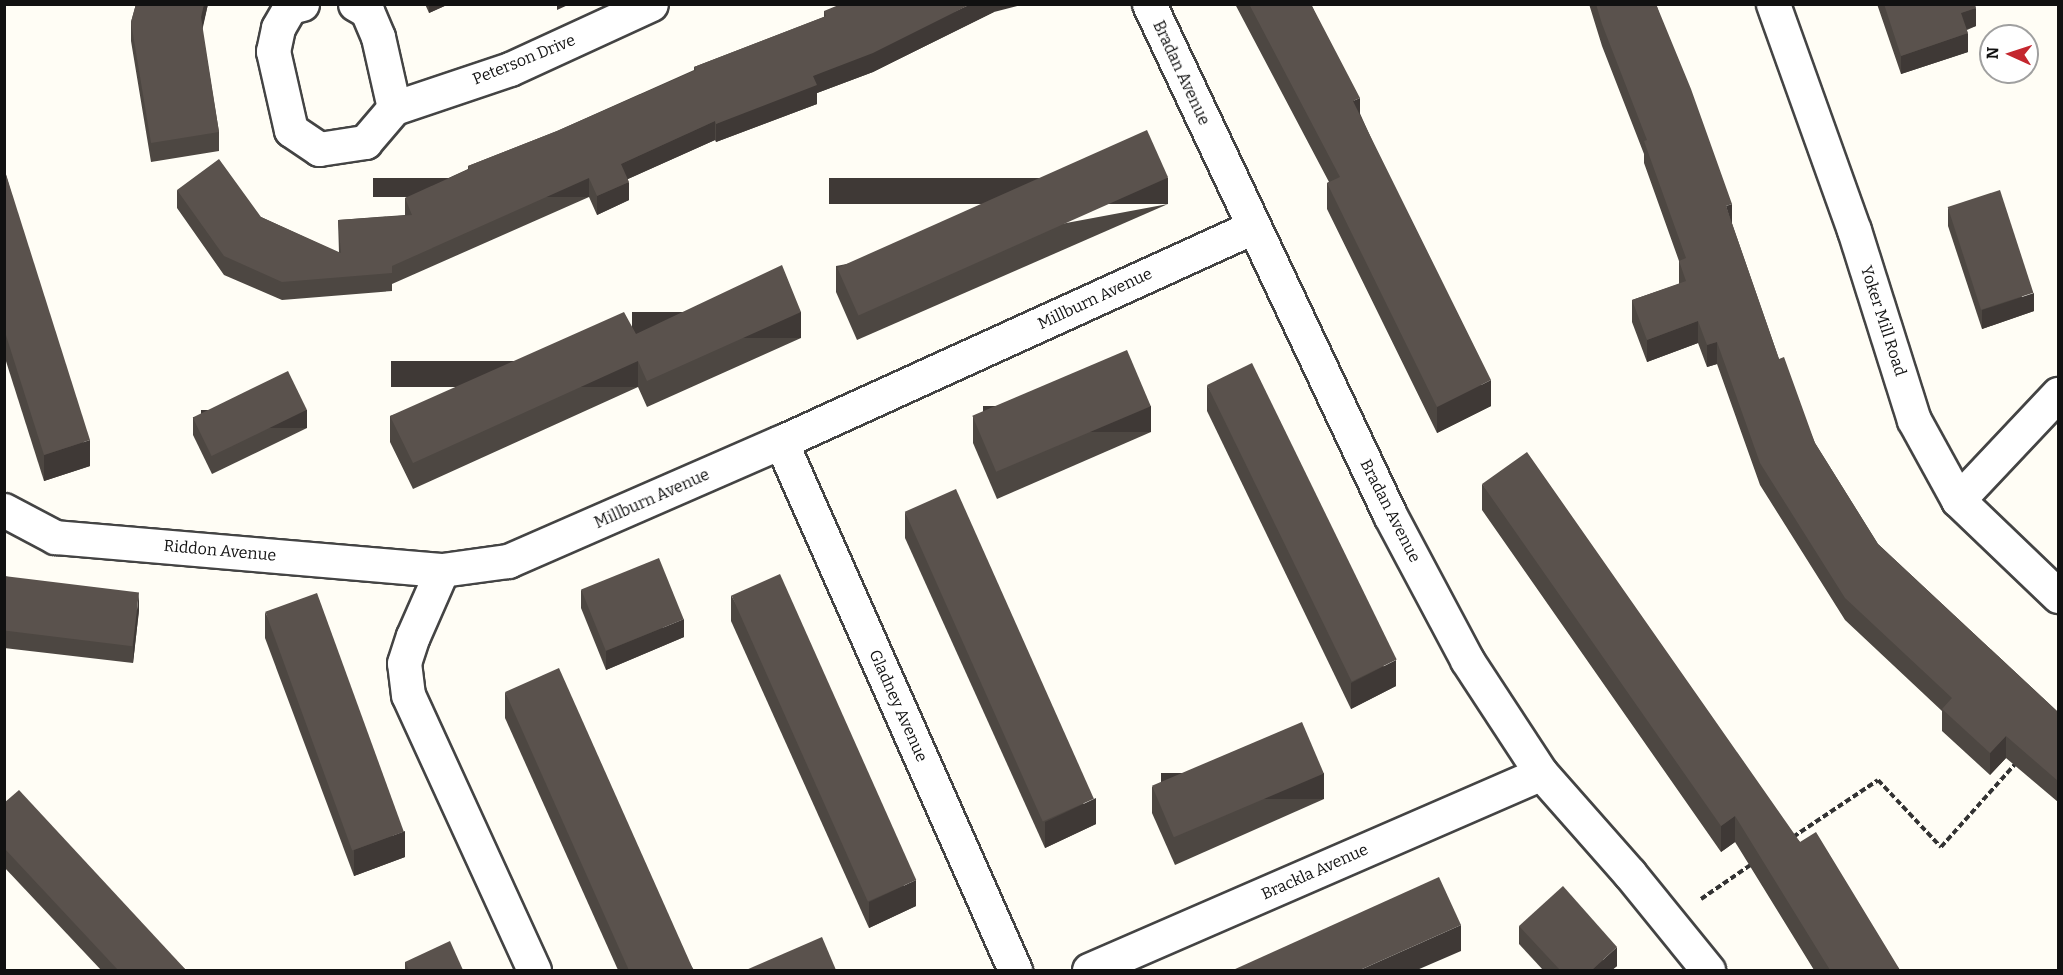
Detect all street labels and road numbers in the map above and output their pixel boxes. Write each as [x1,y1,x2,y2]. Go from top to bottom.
street label: Bradan Avenue [1148,18,1214,128]
street label: Peterson Drive [470,31,578,89]
street label: Yoker Mill Road [1856,263,1910,379]
street label: Millburn Avenue [1035,264,1155,334]
street label: Bradan Avenue [1356,456,1424,566]
street label: Millburn Avenue [592,465,712,533]
street label: Riddon Avenue [163,537,277,565]
street label: Gladney Avenue [865,647,931,765]
street label: Brackla Avenue [1259,840,1371,904]

